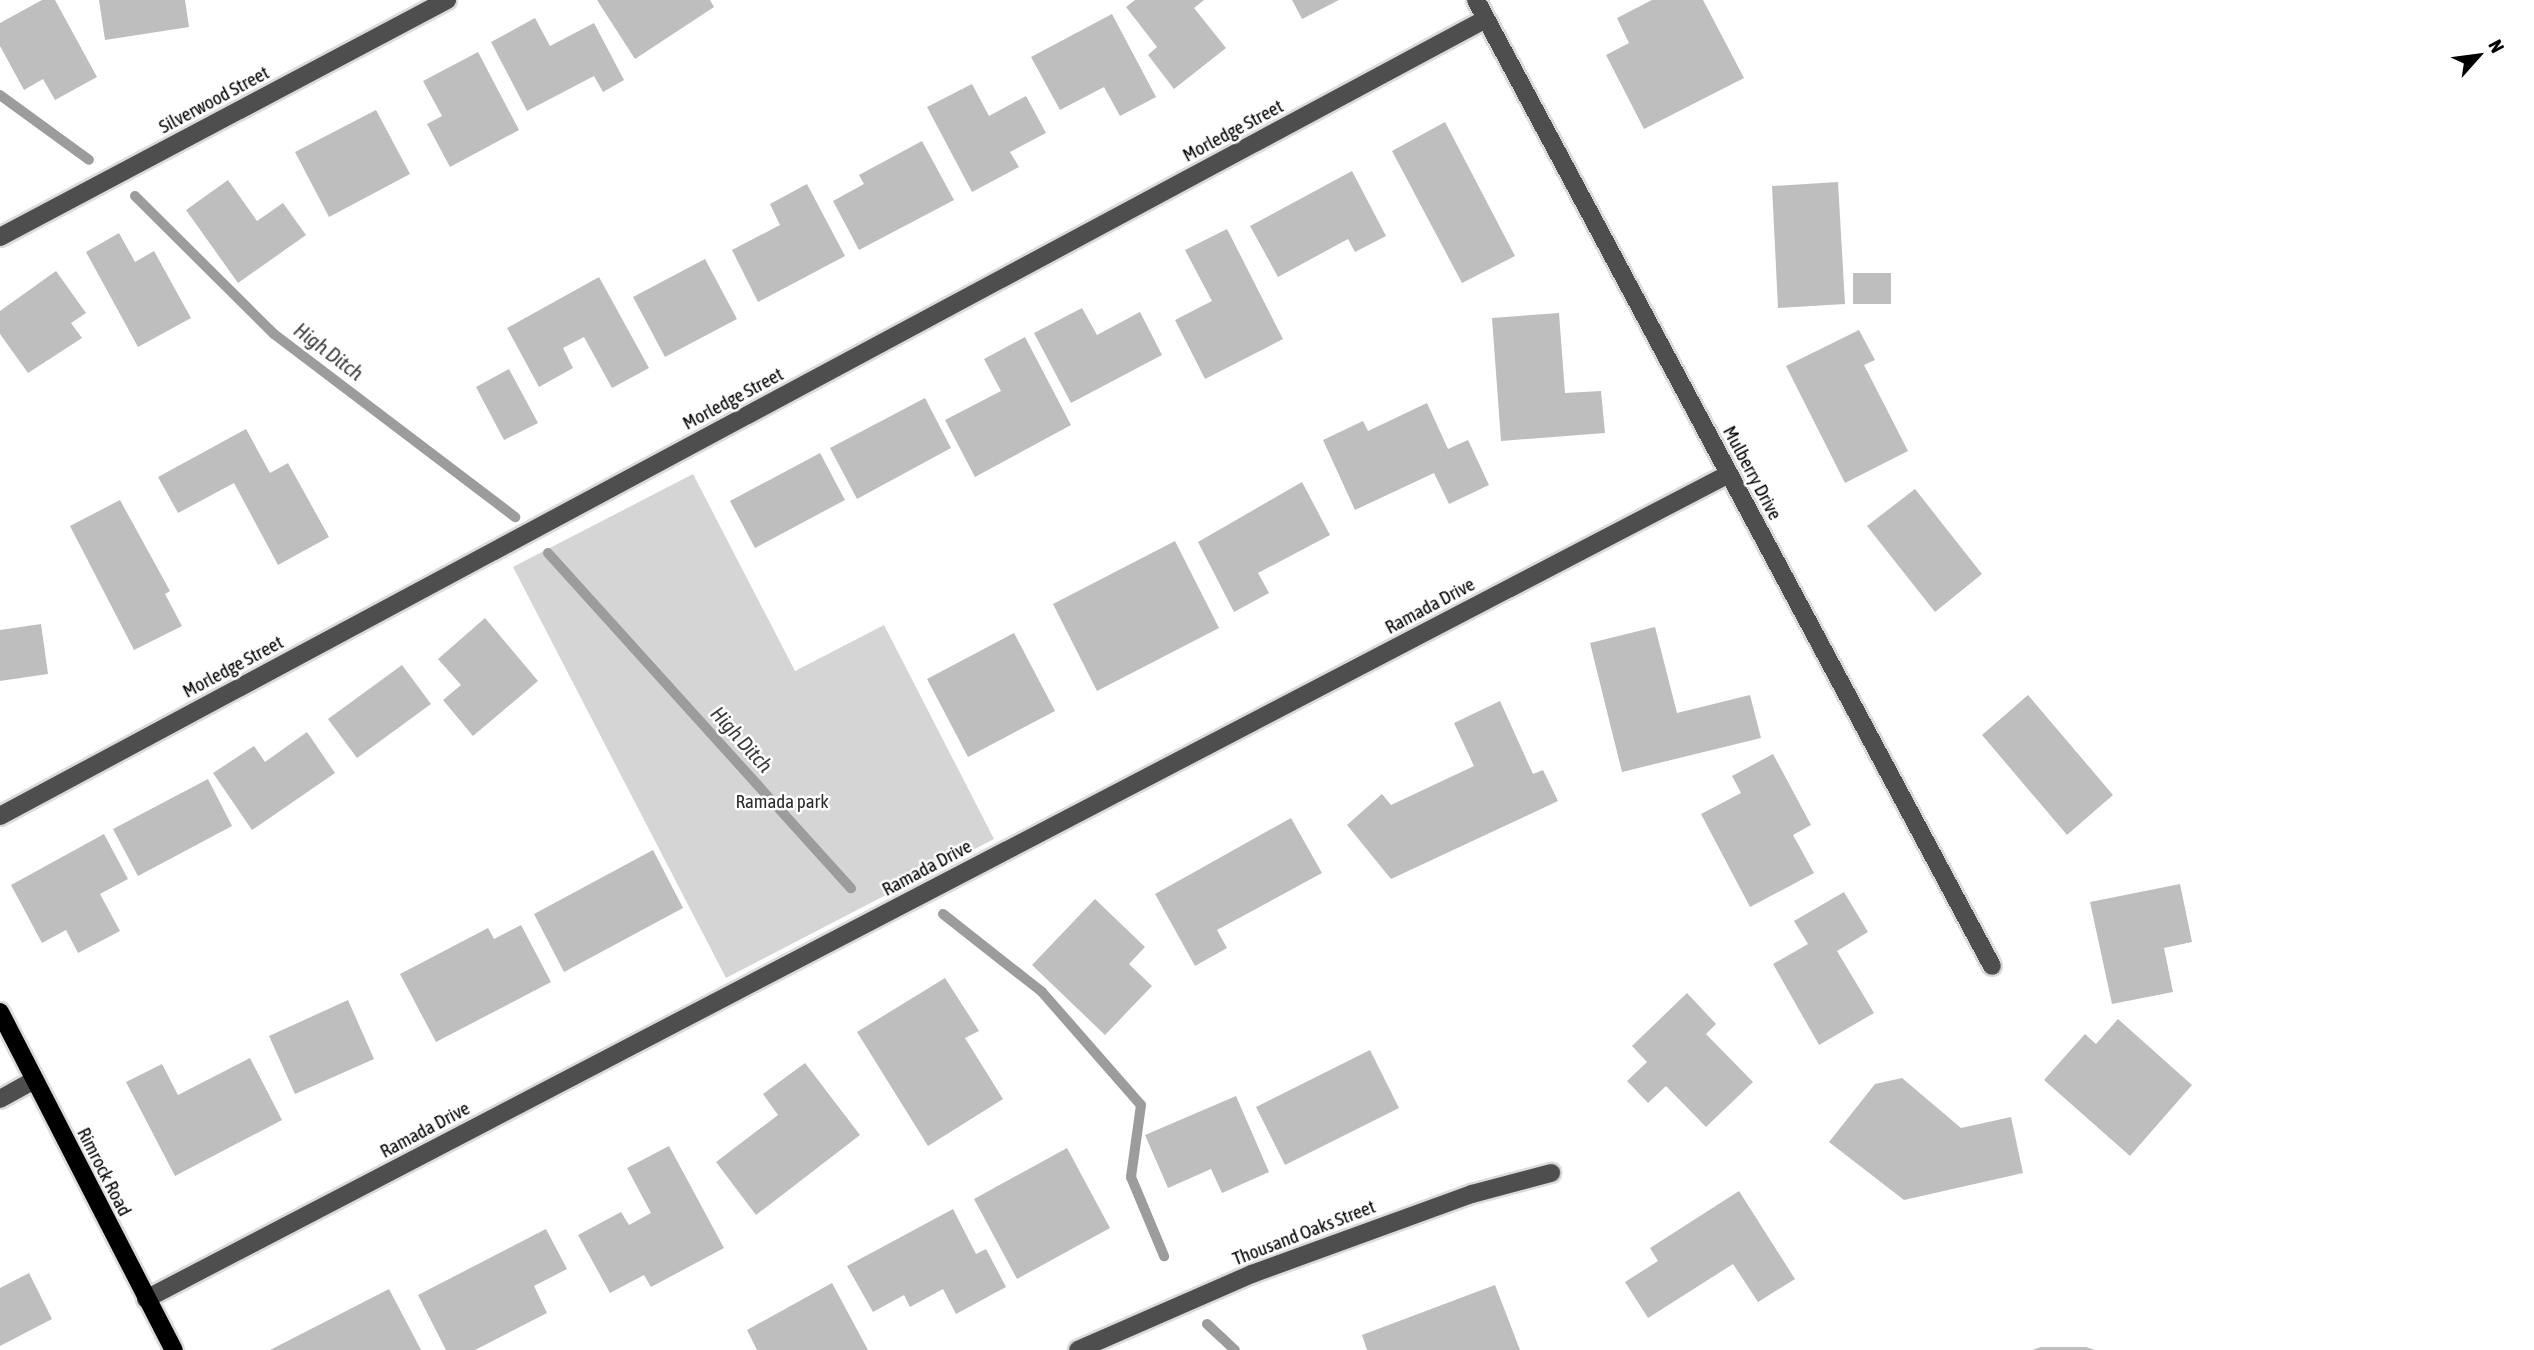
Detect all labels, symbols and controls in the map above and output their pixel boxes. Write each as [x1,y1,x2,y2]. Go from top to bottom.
north arrow [2443,21,2513,91]
text: N [2484,36,2509,56]
street label: Silverwood Street [155,61,273,139]
street label: Morledge Street [1179,95,1287,167]
water label: High Ditch [289,317,369,385]
street label: Morledge Street [679,363,787,435]
street label: Mulberry Drive [1718,422,1786,524]
street label: Ramada Drive [1381,573,1479,639]
street label: Morledge Street [179,631,287,703]
water label: High Ditch [706,701,778,777]
park label: Ramada park [735,791,829,813]
street label: Ramada Drive [878,835,976,901]
street label: Ramada Drive [376,1097,474,1163]
street label: Rimrock Road [72,1124,136,1220]
street label: Thousand Oaks Street [1229,1195,1379,1271]

